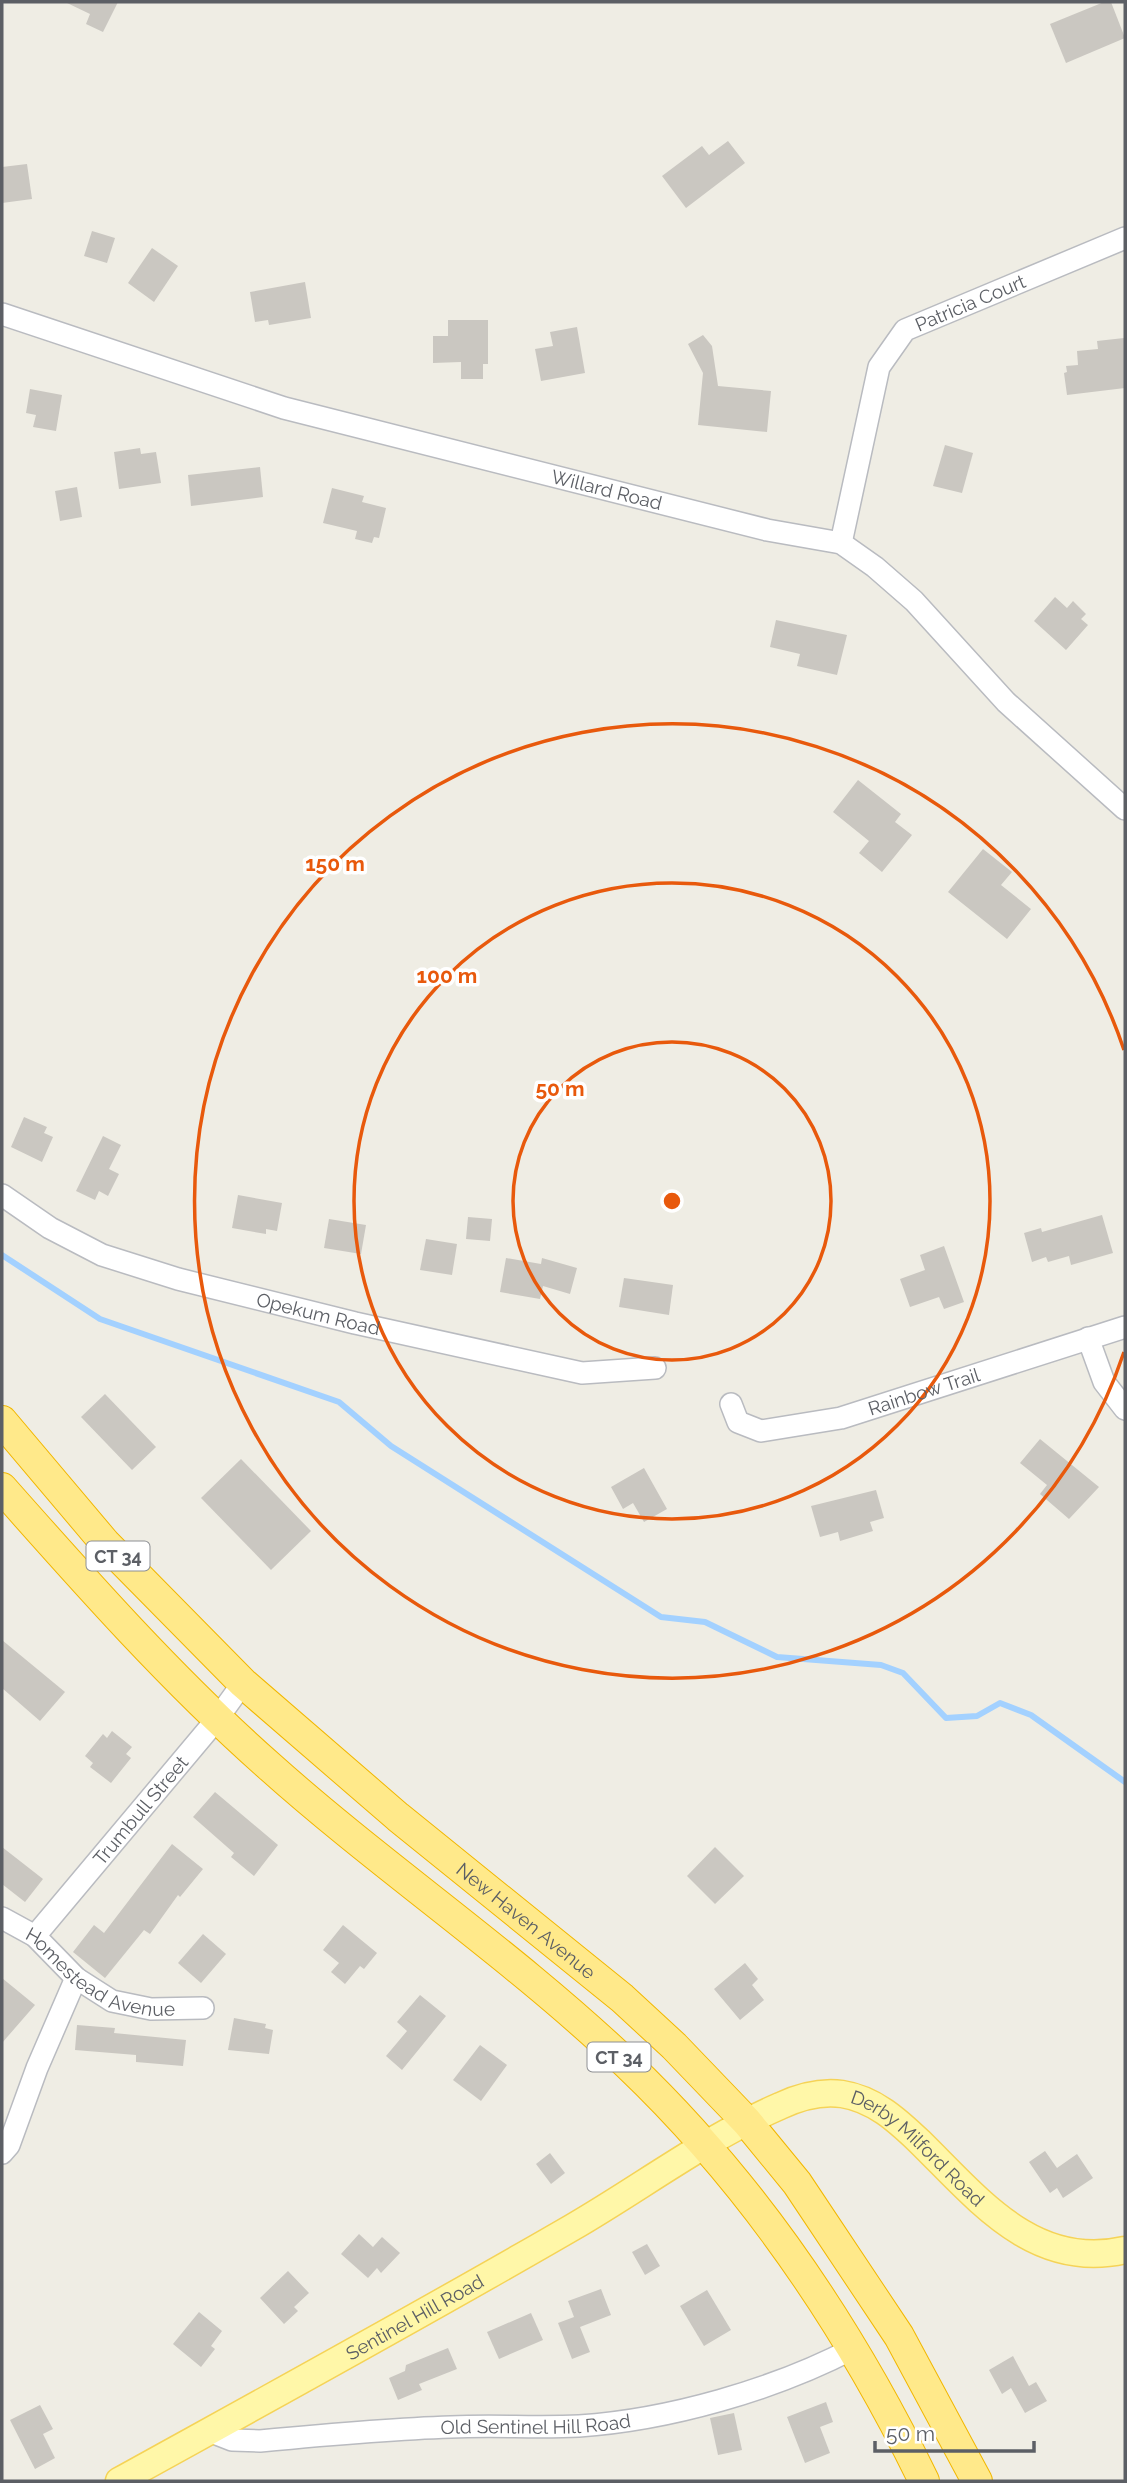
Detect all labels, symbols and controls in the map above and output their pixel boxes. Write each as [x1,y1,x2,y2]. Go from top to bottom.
street label: Patricia Court [912,270,1029,336]
street label: Willard Road [549,465,664,514]
text: 150 m [305,851,365,876]
text: 100 m [417,963,477,988]
text: 50 m [535,1076,585,1101]
centre of rings [660,1189,684,1213]
street label: Opekum Road [254,1288,382,1339]
street label: Rainbow Trail [865,1363,983,1420]
road number: CT 34 [86,1541,150,1570]
street label: Trumbull Street [88,1751,193,1869]
street label: New Haven Avenue [452,1858,600,1983]
street label: Homestead Avenue [22,1922,175,2020]
road number: CT 34 [588,2042,650,2071]
street label: Derby Milford Road [848,2085,989,2211]
street label: Sentinel Hill Road [342,2270,487,2364]
street label: Old Sentinel Hill Road [440,2409,632,2438]
scale bar [875,2410,1034,2454]
text: 50 m [886,2421,935,2446]

